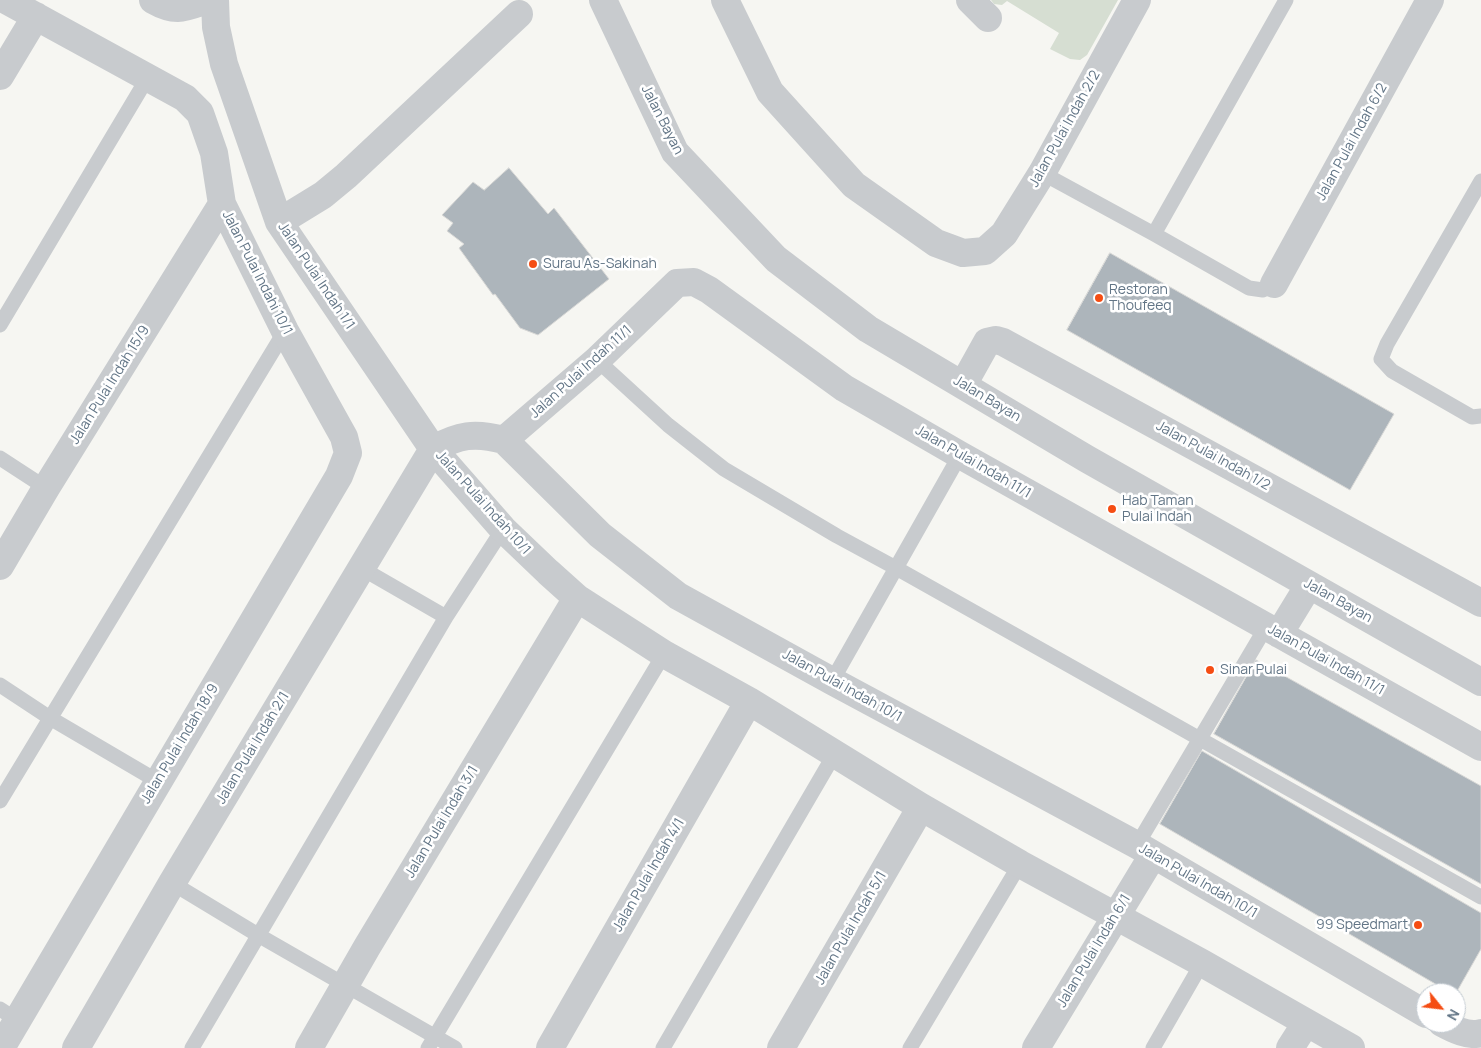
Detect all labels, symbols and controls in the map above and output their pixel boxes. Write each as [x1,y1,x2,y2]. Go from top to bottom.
street label: Jalan Pulai Indah 2/2 [1026,68,1104,190]
street label: Jalan Pulai Indah 6/2 [1313,81,1391,203]
street label: Jalan Bayan [637,83,687,157]
street label: Jalan Pulai Indahi 10/1 [218,208,296,338]
street label: Jalan Pulai Indah 1/1 [274,219,358,333]
place label: Surau As-Sakinah [543,256,657,272]
marker: Surau As-Sakinah [527,258,539,270]
place label: Restoran Thoufeeq [1109,282,1172,314]
marker: Restoran Thoufeeq [1093,292,1105,304]
street label: Jalan Pulai Indah 11/1 [527,322,635,422]
street label: Jalan Pulai Indah 15/9 [67,323,153,447]
street label: Jalan Bayan [950,372,1024,426]
street label: Jalan Pulai Indah 1/2 [1153,418,1273,494]
street label: Jalan Pulai Indah 11/1 [912,422,1034,502]
street label: Jalan Pulai Indah 10/1 [432,448,534,558]
place label: Hab Taman Pulai Indah [1122,493,1194,526]
marker: Hab Taman Pulai Indah [1106,503,1118,515]
street label: Jalan Bayan [1301,575,1375,627]
street label: Jalan Pulai Indah 11/1 [1265,621,1387,699]
street label: Jalan Pulai Indah 10/1 [779,646,905,726]
place label: Sinar Pulai [1220,662,1287,678]
marker: Sinar Pulai [1204,664,1216,676]
street label: Jalan Pulai Indah 18/9 [138,681,222,807]
street label: Jalan Pulai Indah 2/1 [213,689,293,807]
street label: Jalan Pulai Indah 3/1 [402,763,482,881]
street label: Jalan Pulai Indah 4/1 [610,815,688,935]
street label: Jalan Pulai Indah 10/1 [1136,840,1260,922]
street label: Jalan Pulai Indah 5/1 [812,868,890,988]
street label: Jalan Pulai Indah 6/1 [1054,892,1134,1010]
place label: 99 Speedmart [1316,917,1408,933]
marker: 99 Speedmart [1412,919,1424,931]
north arrow [1416,983,1466,1033]
text: N [1443,1006,1464,1024]

